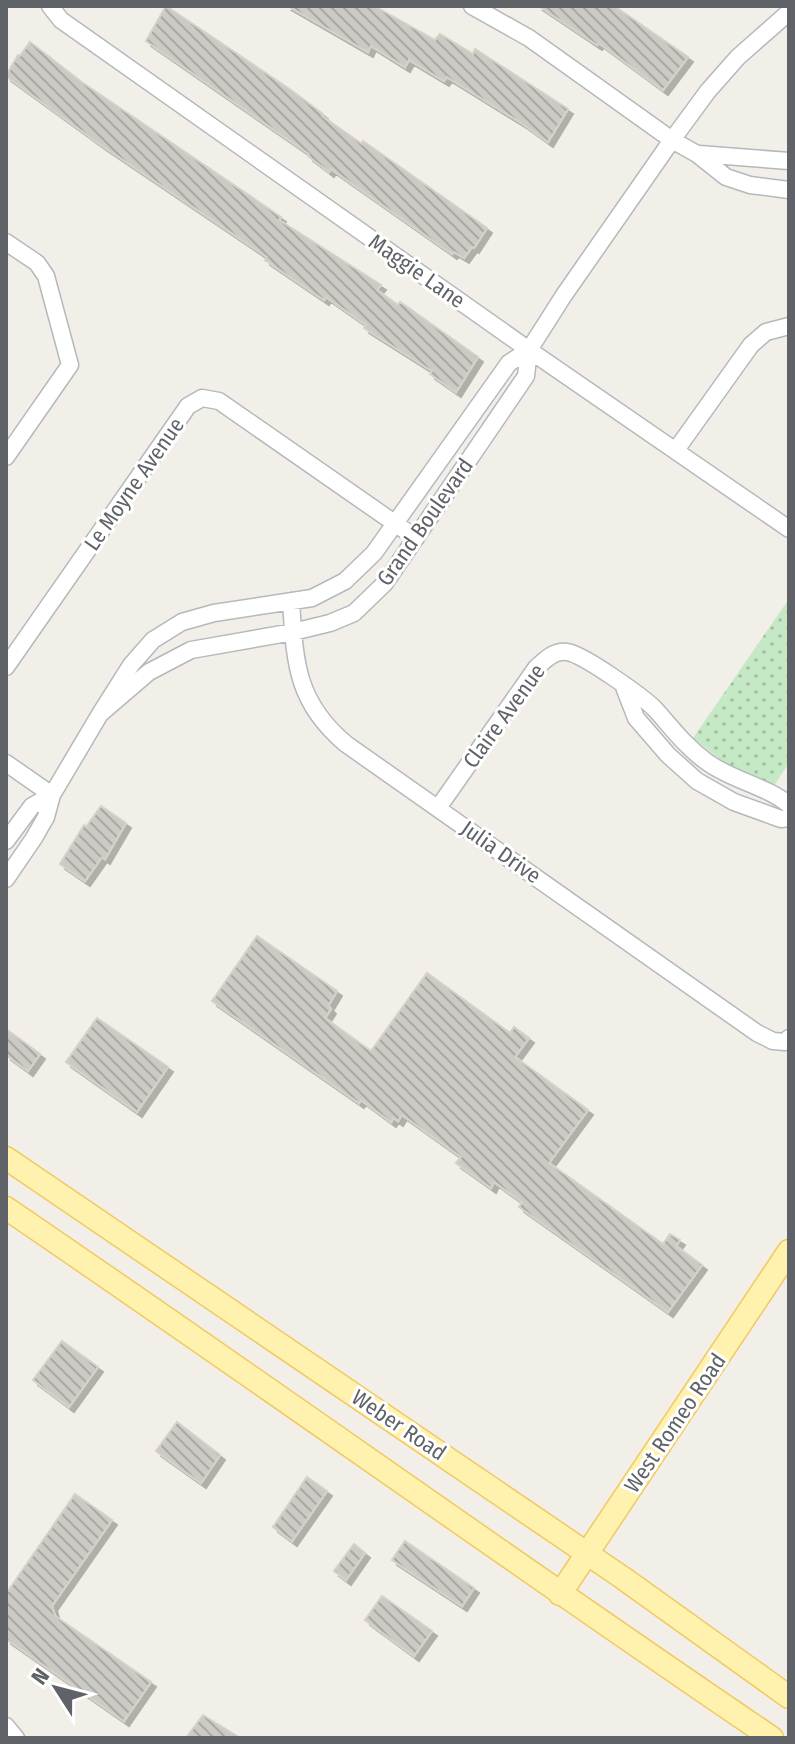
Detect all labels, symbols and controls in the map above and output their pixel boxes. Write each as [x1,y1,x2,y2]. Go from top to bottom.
street label: Maggie Lane [364,228,470,314]
street label: Le Moyne Avenue [78,412,190,556]
street label: Grand Boulevard [371,453,479,591]
street label: Claire Avenue [457,659,551,773]
street label: Julia Drive [456,815,546,889]
street label: West Romeo Road [618,1348,732,1498]
street label: Weber Road [347,1384,451,1466]
north arrow [16,1648,96,1728]
text: N [25,1663,55,1690]

